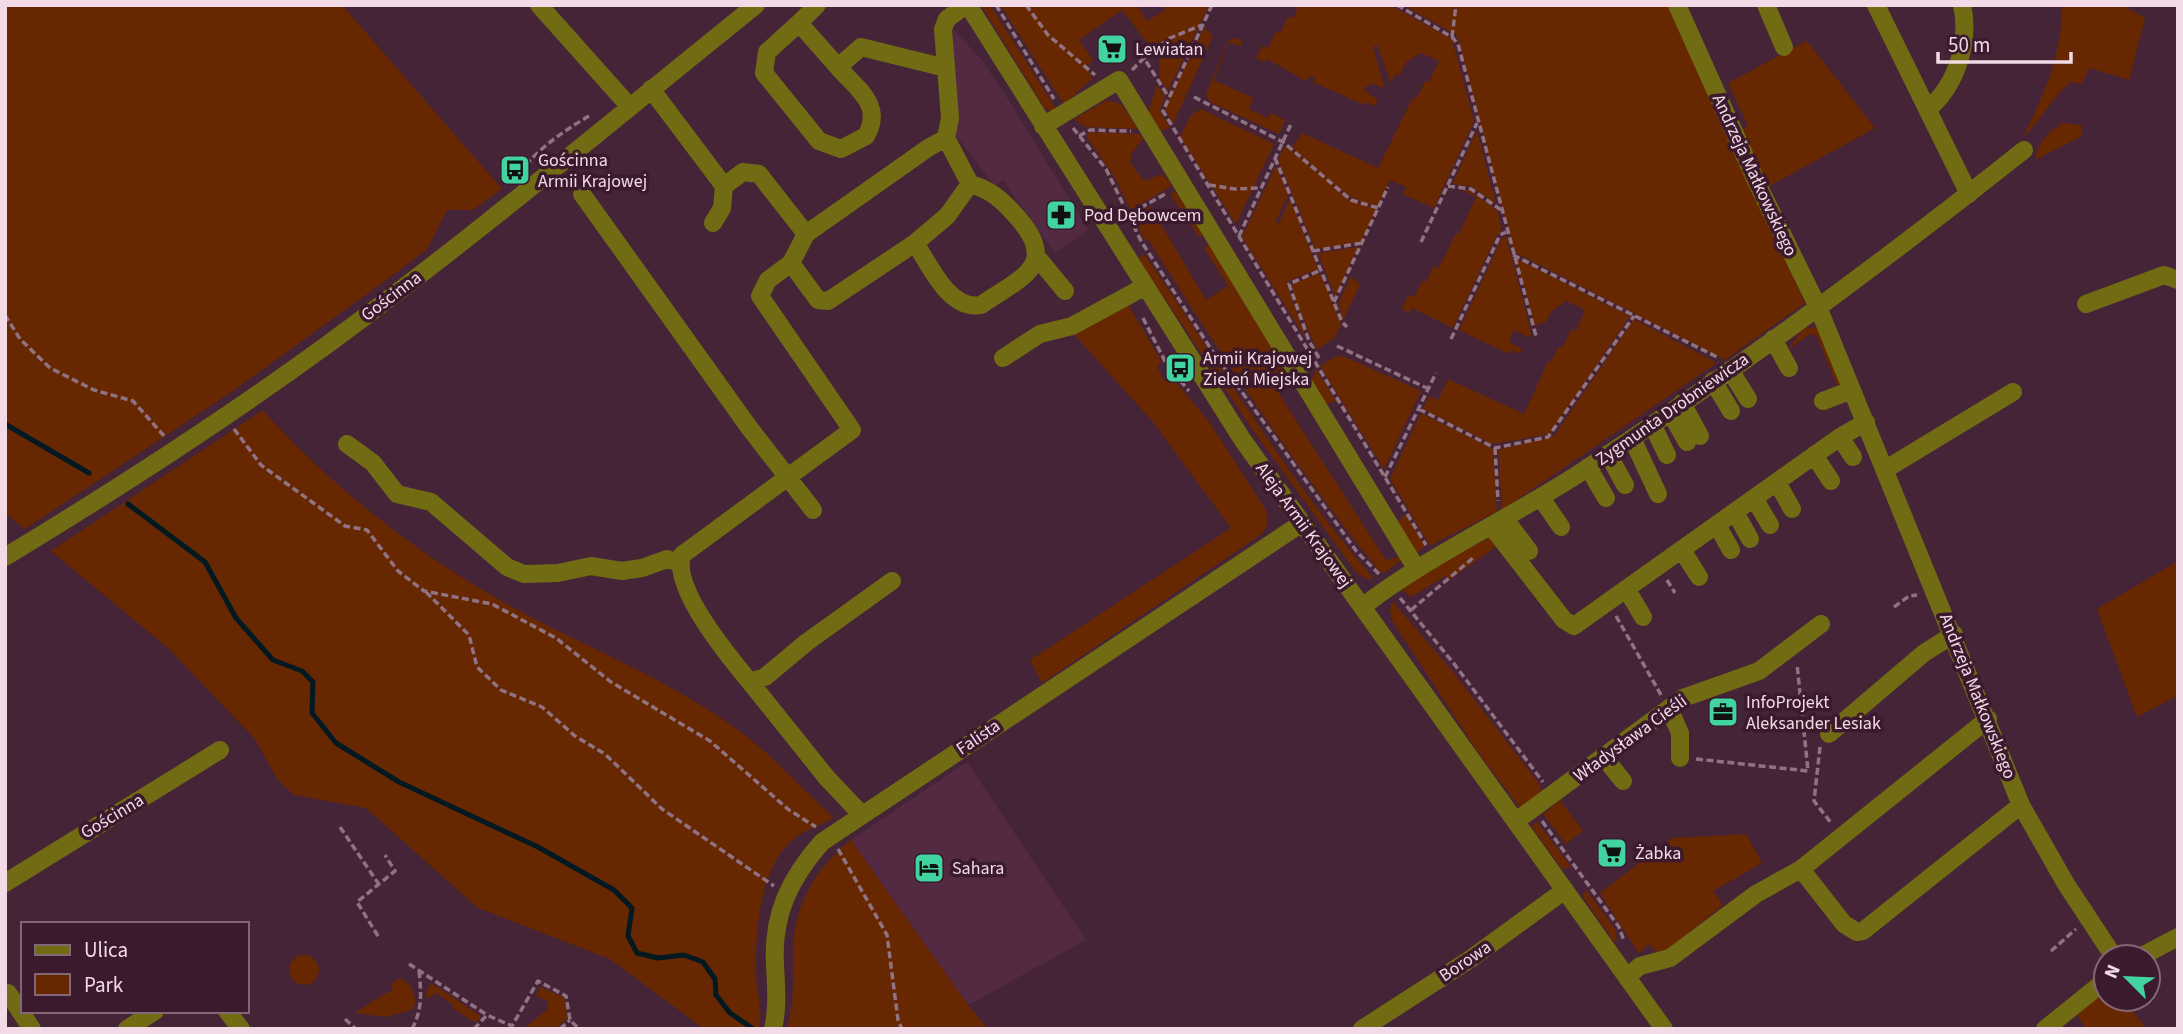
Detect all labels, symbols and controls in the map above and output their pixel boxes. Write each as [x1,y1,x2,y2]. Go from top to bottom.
scale bar [1938,21,2071,65]
text: 50 m [1948,30,1990,60]
supermarket icon: Lewiatan [1095,32,1129,66]
place label: Lewiatan [1135,37,1203,62]
street label: Andrzeja Małkowskiego [1706,90,1803,260]
place label: Gościnna Armii Krajowej [538,148,647,194]
bus stop icon: Gościnna Armii Krajowej [498,153,532,187]
pharmacy icon: Pod Dębowcem [1044,198,1078,232]
place label: Pod Dębowcem [1084,203,1201,228]
street label: Gościnna [356,265,427,327]
place label: Armii Krajowej Zieleń Miejska [1203,346,1312,392]
street label: Zygmunta Drobniewicza [1591,347,1754,472]
bus stop icon: Armii Krajowej Zieleń Miejska [1163,351,1197,385]
street label: Aleja Armii Krajowej [1250,457,1358,593]
street label: Andrzeja Małkowskiego [1933,610,2022,783]
street label: Władysława Cieśli [1569,689,1692,788]
place label: InfoProjekt Aleksander Lesiak [1746,690,1881,736]
office icon: InfoProjekt Aleksander Lesiak [1706,695,1740,729]
street label: Falista [951,714,1005,761]
street label: Gościnna [76,788,149,845]
supermarket icon: Żabka [1595,836,1629,870]
place label: Żabka [1635,841,1681,866]
hotel icon: Sahara [912,851,946,885]
place label: Sahara [952,856,1004,881]
legend [21,922,248,1013]
text: Ulica [84,935,128,965]
street label: Borowa [1434,935,1496,988]
north arrow [2092,943,2162,1013]
text: N [2098,960,2128,983]
text: Park [84,970,124,1000]

